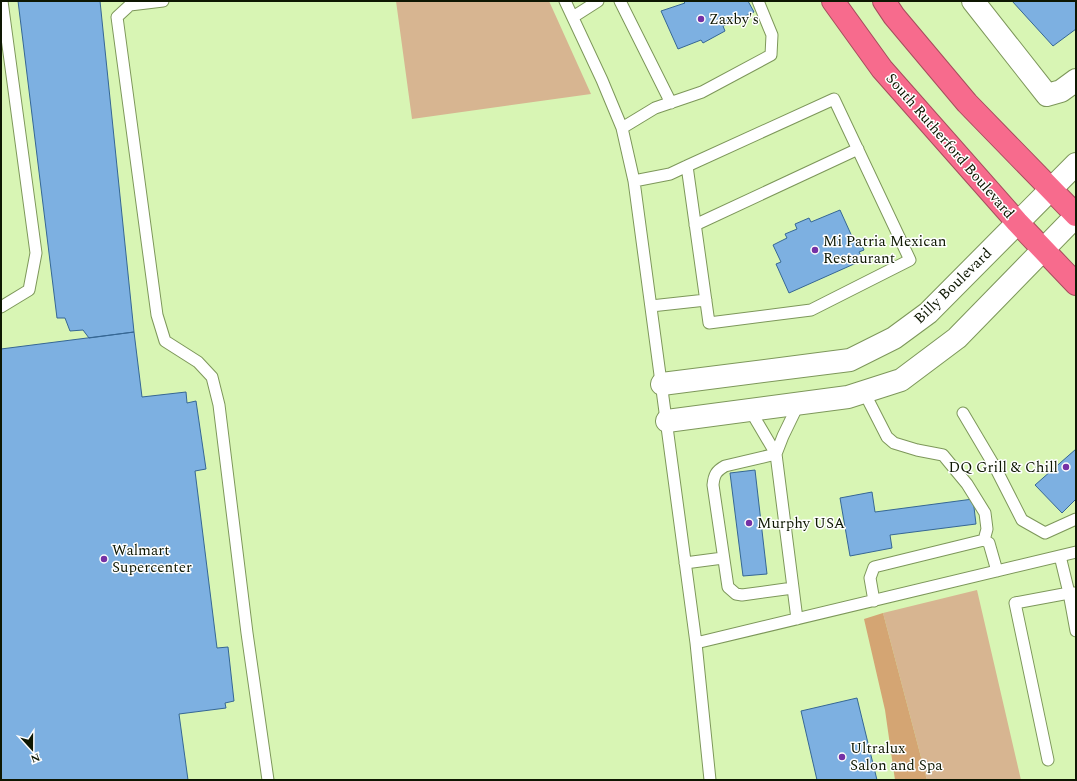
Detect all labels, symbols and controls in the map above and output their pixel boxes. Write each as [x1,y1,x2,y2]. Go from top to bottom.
place label: Zaxby's [709,8,759,31]
marker: Zaxby's [696,14,706,24]
street label: South Rutherford Boulevard [880,68,1020,224]
place label: Mi Patria Mexican Restaurant [823,230,947,270]
street label: Billy Boulevard [909,243,997,329]
marker: Mi Patria Mexican Restaurant [810,245,820,255]
place label: DQ Grill & Chill [948,456,1058,479]
marker: DQ Grill & Chill [1061,462,1071,472]
place label: Murphy USA [757,512,845,535]
marker: Murphy USA [744,518,754,528]
place label: Walmart Supercenter [112,539,192,579]
marker: Walmart Supercenter [99,554,109,564]
north arrow [12,729,52,769]
place label: Ultralux Salon and Spa [850,737,943,777]
text: N [28,748,43,767]
marker: Ultralux Salon and Spa [837,752,847,762]

